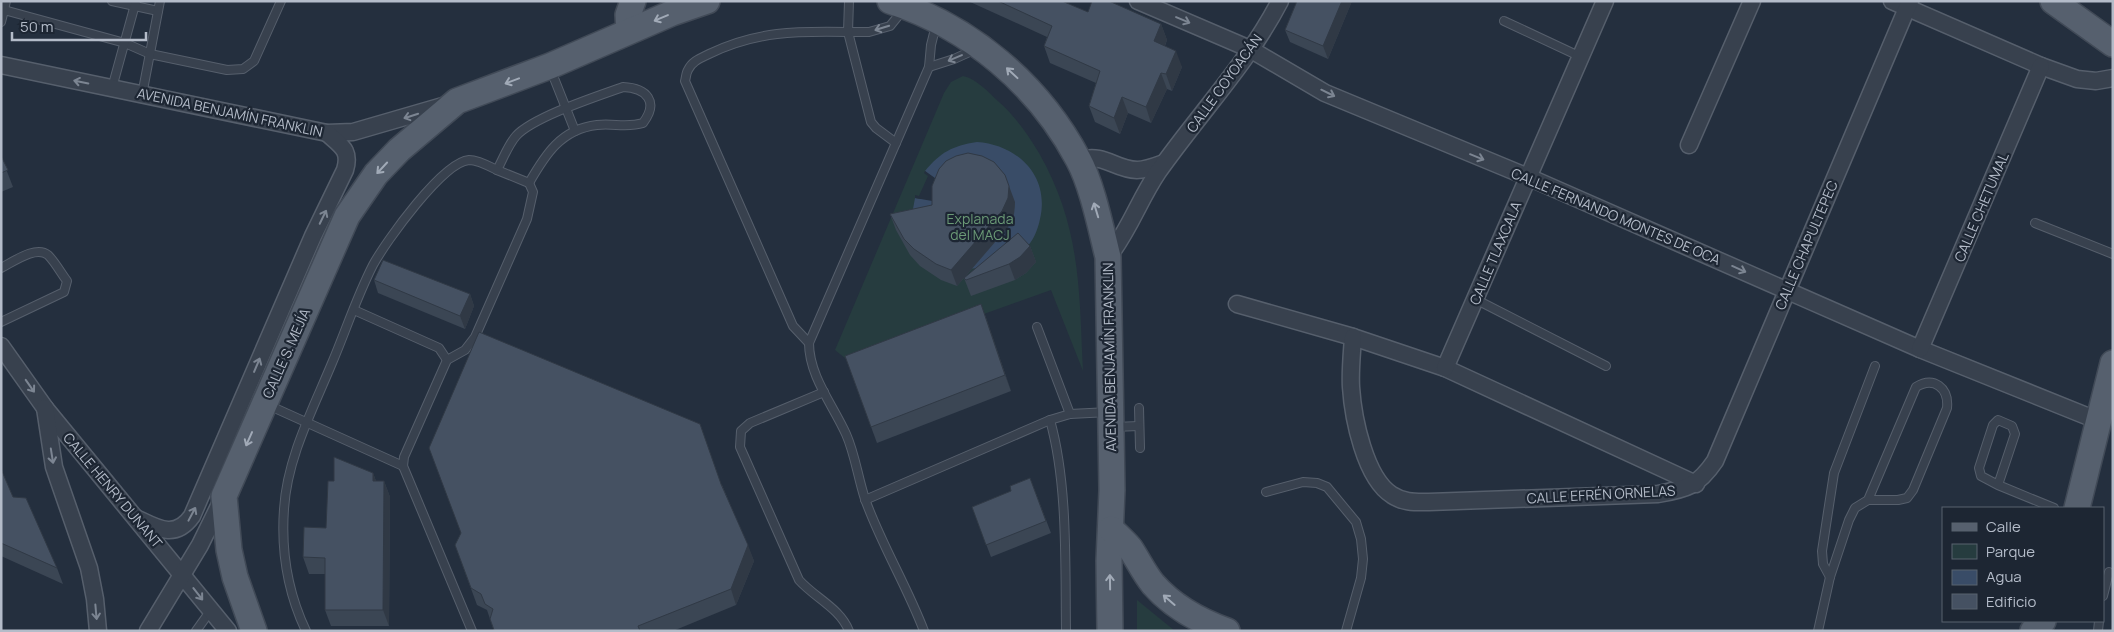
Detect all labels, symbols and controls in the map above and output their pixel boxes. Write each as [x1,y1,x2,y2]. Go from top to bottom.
scale bar [12,10,146,42]
one-way arrow [654,13,669,23]
text: 50 m [20,16,54,37]
one-way arrow [1175,16,1190,26]
one-way arrow [874,24,890,34]
street label: CALLE COYOACÁN [1182,30,1266,136]
one-way arrow [948,54,963,64]
one-way arrow [1006,67,1018,79]
one-way arrow [73,77,89,86]
one-way arrow [505,77,520,86]
street label: AVENIDA BENJAMÍN FRANKLIN [135,83,325,141]
one-way arrow [1320,89,1335,98]
one-way arrow [404,112,419,121]
street label: CALLE CHETUMAL [1949,149,2013,265]
one-way arrow [1469,153,1484,162]
one-way arrow [376,162,388,175]
street label: CALLE FERNANDO MONTES DE OCA [1508,163,1724,269]
street label: CALLE CHAPULTEPEC [1770,177,1842,313]
street label: CALLE TLAXCALA [1465,198,1525,308]
one-way arrow [1090,202,1100,218]
park label: Explanada del MACJ [947,209,1013,244]
one-way arrow [319,210,328,225]
street label: AVENIDA BENJAMÍN FRANKLIN [1098,262,1120,452]
one-way arrow [1731,265,1746,275]
street label: CALLE S. MEJÍA [258,305,314,401]
one-way arrow [253,358,263,373]
one-way arrow [25,379,35,393]
street label: CALLE HENRY DUNANT [59,428,167,552]
one-way arrow [243,431,253,446]
one-way arrow [48,448,58,464]
street label: CALLE EFRÉN ORNELAS [1526,481,1676,507]
one-way arrow [188,507,197,522]
legend [1942,507,2104,622]
text: Calle [1986,516,2021,537]
text: Parque [1986,541,2035,562]
text: Agua [1986,566,2022,587]
one-way arrow [1105,574,1114,590]
one-way arrow [192,587,203,600]
text: Edificio [1986,591,2037,612]
one-way arrow [1163,594,1176,605]
one-way arrow [92,603,101,619]

